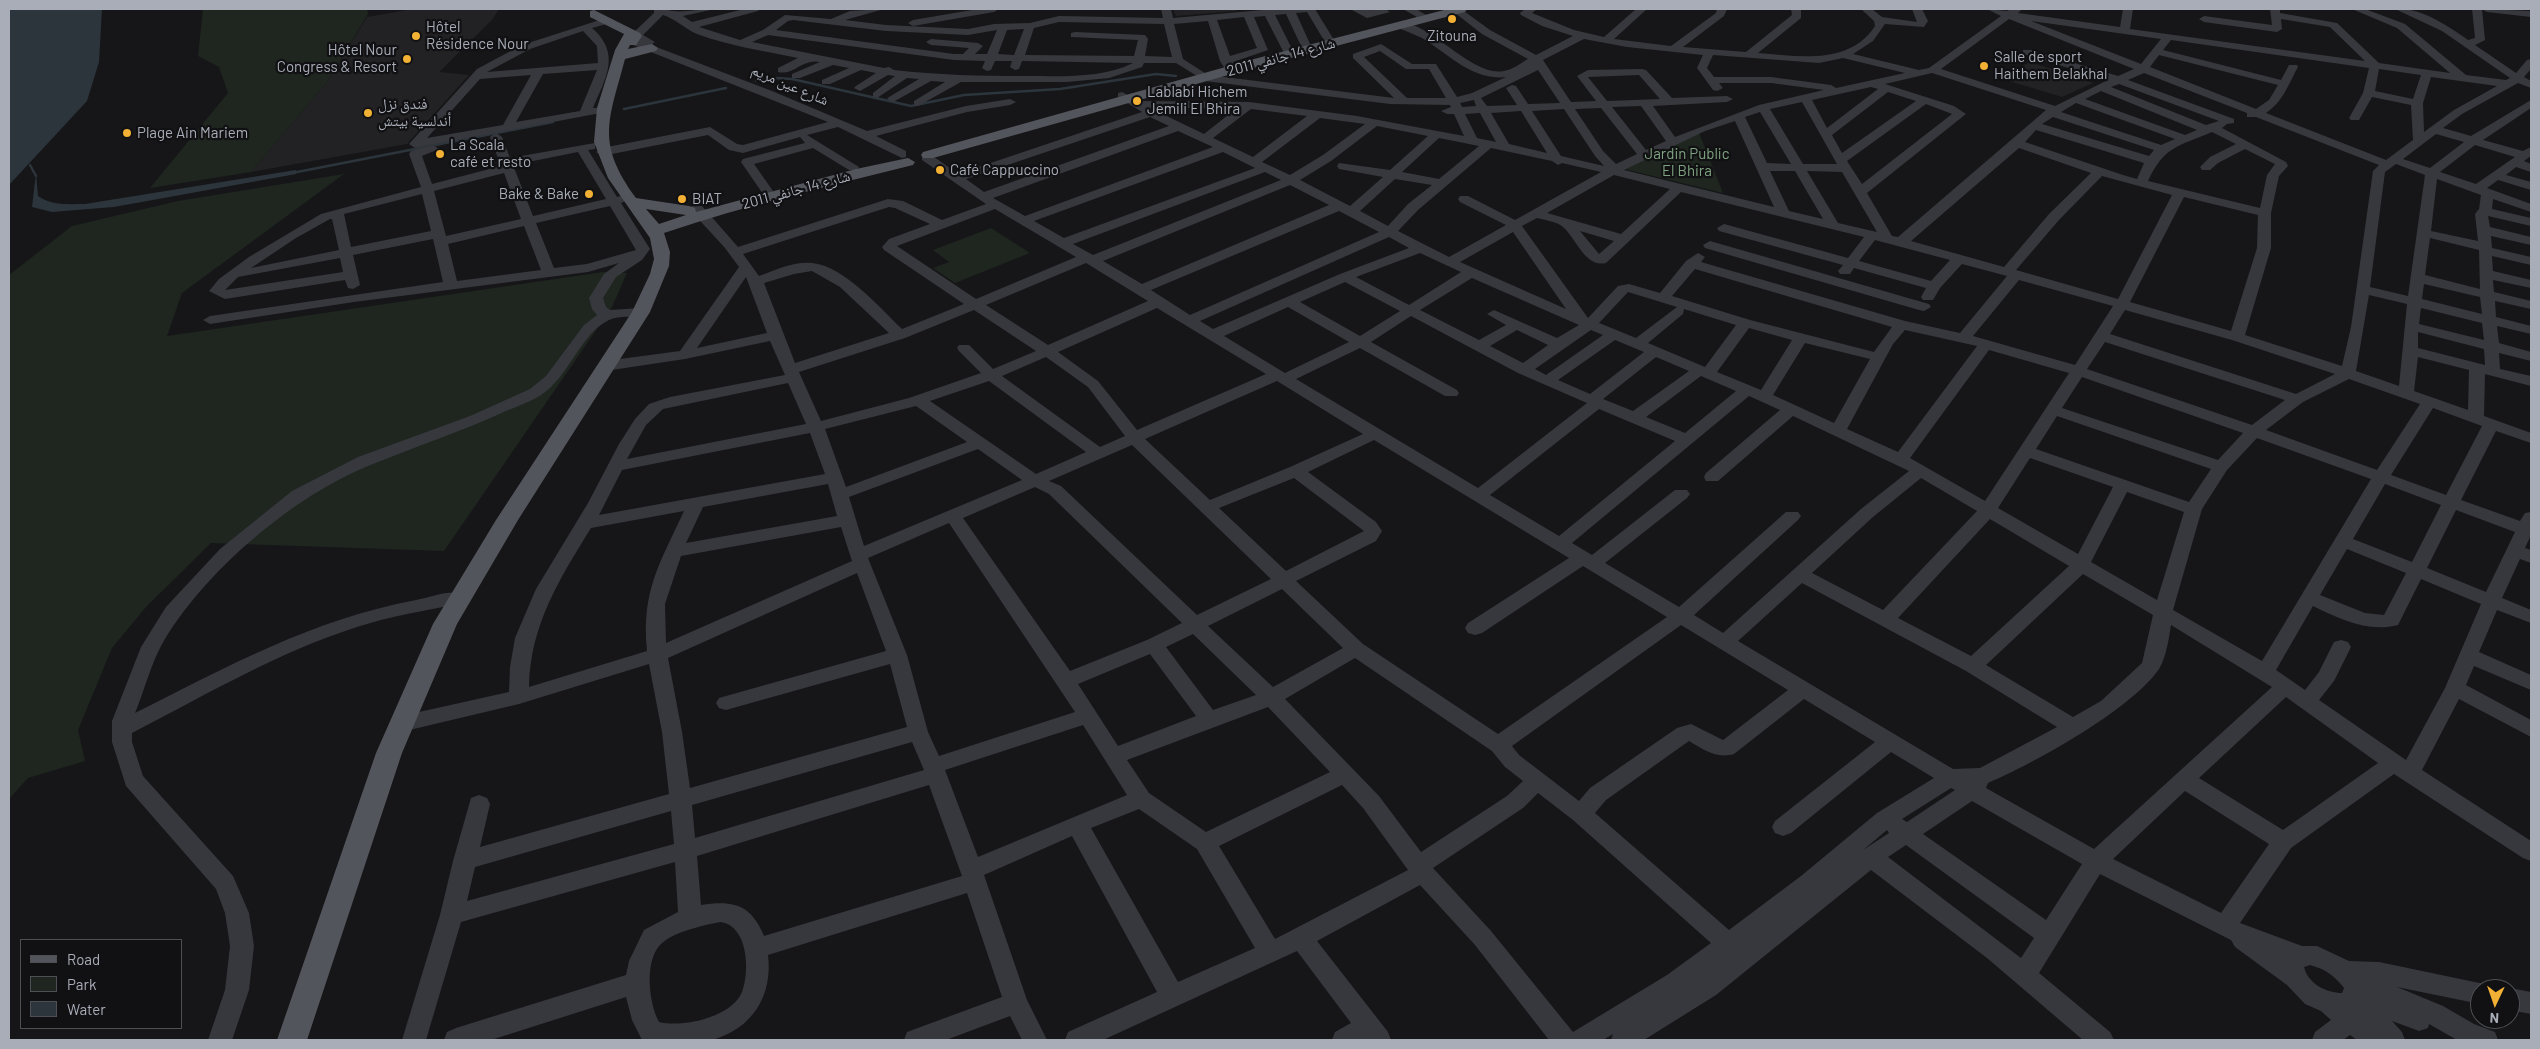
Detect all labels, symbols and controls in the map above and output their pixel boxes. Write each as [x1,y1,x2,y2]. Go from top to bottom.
marker: Zitouna [1446,13,1458,25]
place label: Hôtel Résidence Nour [426,18,529,53]
place label: Zitouna [1427,27,1477,45]
marker: Hôtel Résidence Nour [410,30,422,42]
street label: شارع 14 جانفي 2011 [1225,34,1337,80]
place label: Hôtel Nour Congress & Resort [277,41,397,76]
place label: Salle de sport Haithem Belakhal [1994,48,2107,83]
marker: Hôtel Nour Congress & Resort [401,53,413,65]
marker: Salle de sport Haithem Belakhal [1978,60,1990,72]
street label: شارع عين مريم [749,61,831,109]
place label: Lablabi Hichem Jemili El Bhira [1147,83,1247,118]
place label: فندق نزل أندلسية بيتش [378,95,451,130]
marker: Lablabi Hichem Jemili El Bhira [1131,95,1143,107]
marker: فندق نزل أندلسية بيتش [362,107,374,119]
place label: Plage Ain Mariem [137,124,248,142]
marker: Plage Ain Mariem [121,127,133,139]
place label: La Scala café et resto [450,136,531,171]
park label: Jardin Public El Bhira [1645,145,1729,180]
marker: La Scala café et resto [434,148,446,160]
place label: Café Cappuccino [950,161,1059,179]
marker: Café Cappuccino [934,164,946,176]
street label: شارع 14 جانفي 2011 [740,167,852,213]
place label: Bake & Bake [499,185,579,203]
marker: Bake & Bake [583,188,595,200]
place label: BIAT [692,190,722,208]
marker: BIAT [676,193,688,205]
legend [20,939,182,1029]
text: Road [67,950,100,968]
text: Park [67,975,96,993]
north arrow [2470,979,2520,1029]
text: Water [67,1000,106,1018]
text: N [2489,1010,2499,1027]

